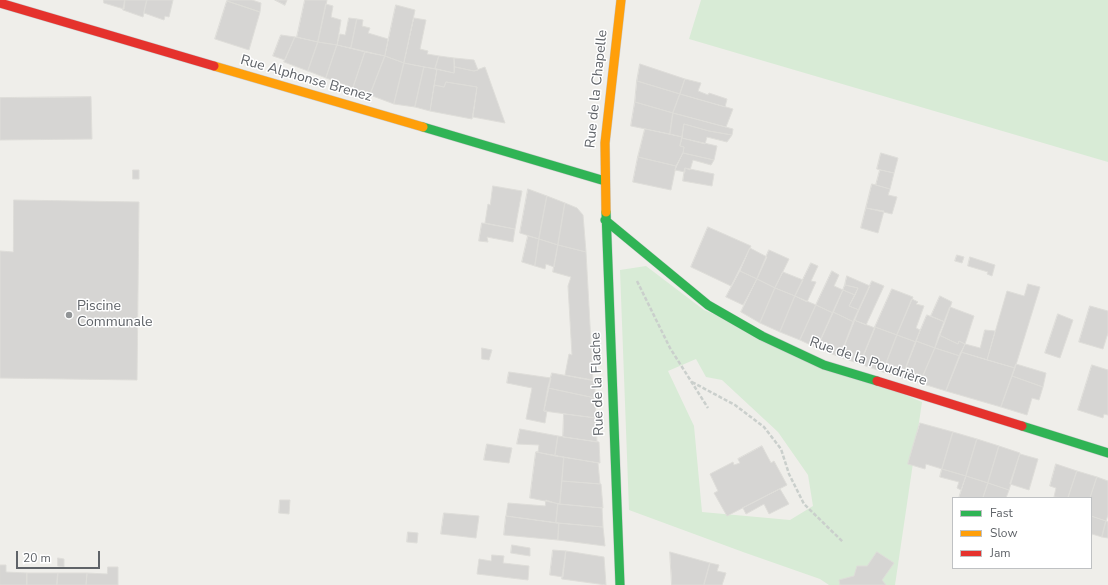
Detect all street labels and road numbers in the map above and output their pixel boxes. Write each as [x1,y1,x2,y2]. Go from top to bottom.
street label: Rue de la Chapelle [582,29,612,149]
street label: Rue Alphonse Brenez [238,52,374,106]
street label: Rue de la Flache [588,332,608,436]
street label: Rue de la Poudrière [807,334,929,390]

